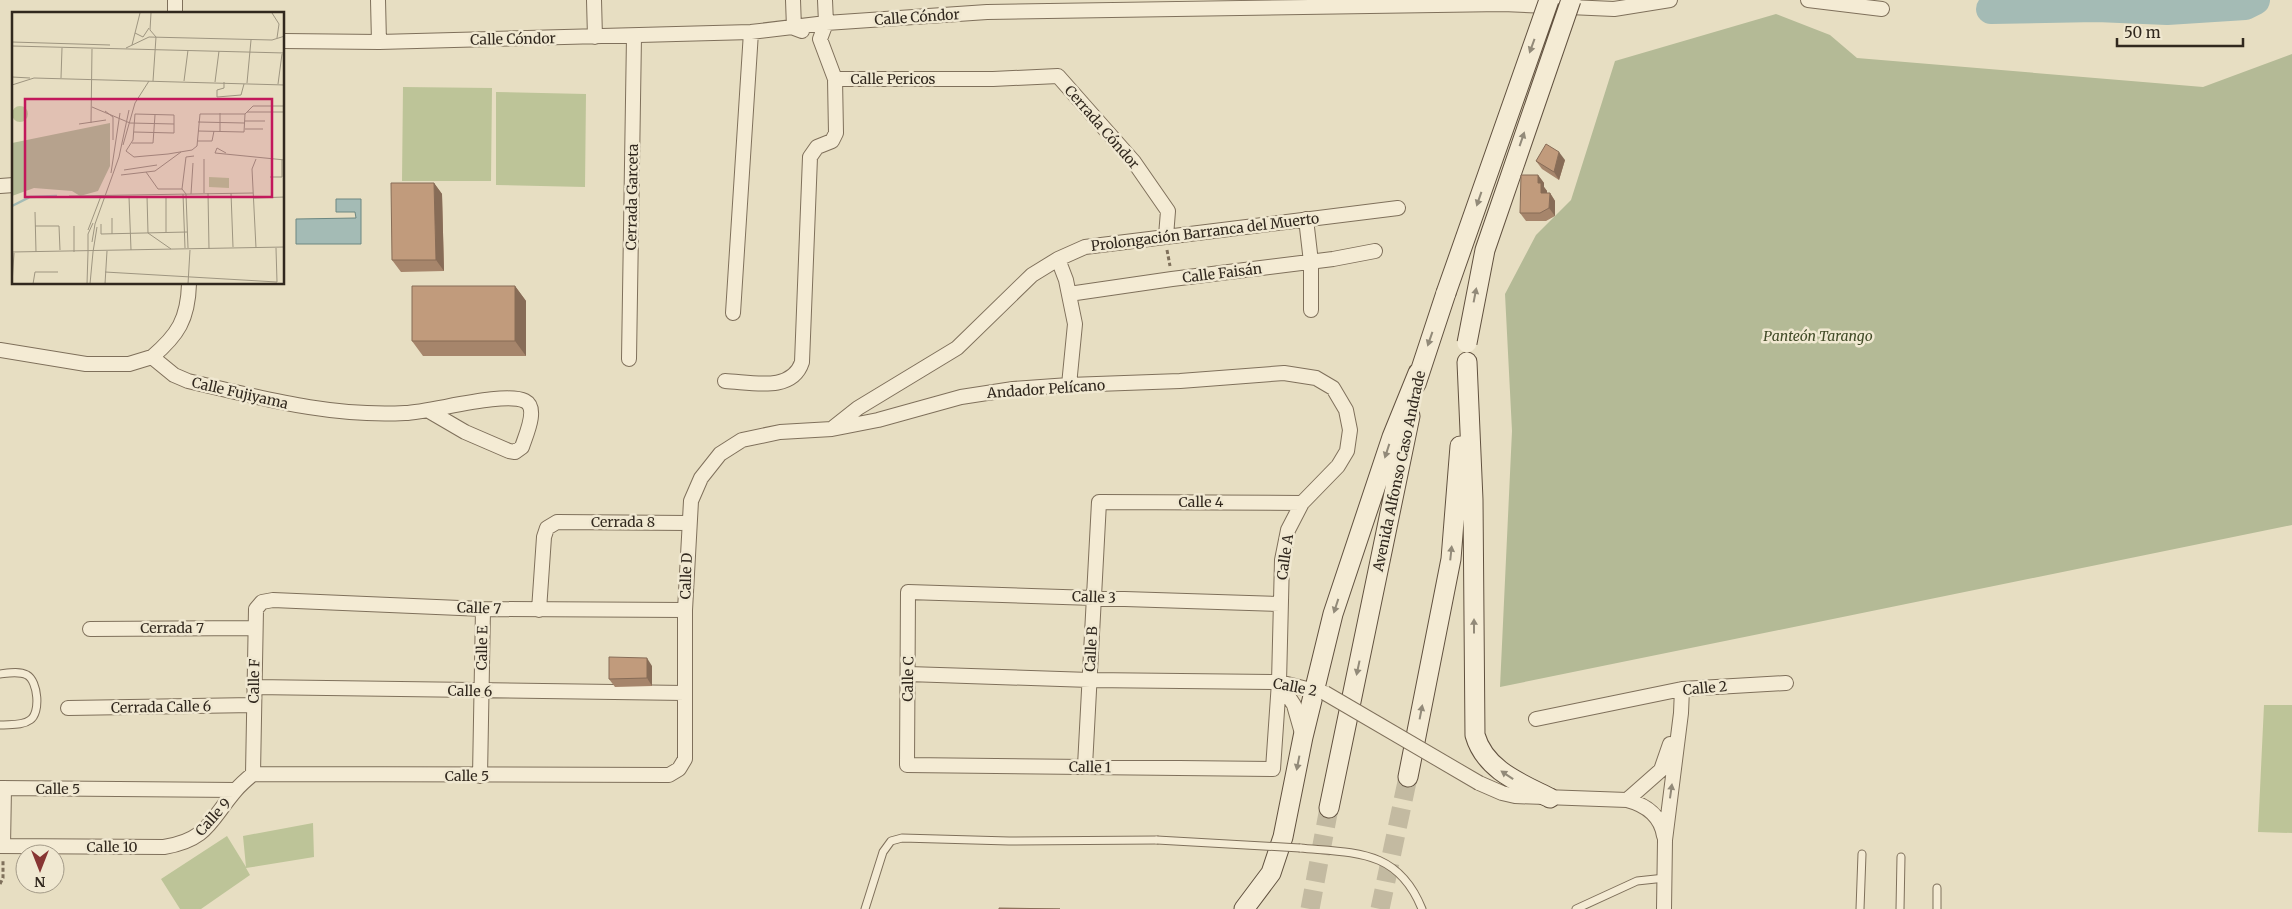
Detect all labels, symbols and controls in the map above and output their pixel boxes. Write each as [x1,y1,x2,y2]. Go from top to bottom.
street label: Calle Cóndor [874,5,960,29]
inset map [12,12,285,285]
scale bar [2117,15,2243,47]
text: 50 m [2124,23,2161,42]
street label: Calle Cóndor [470,29,556,49]
one-way arrow [1528,39,1536,54]
street label: Calle Pericos [851,70,936,88]
street label: Cerrada Cóndor [1061,81,1143,173]
one-way arrow [1519,132,1527,147]
street label: Cerrada Garceta [622,143,642,250]
one-way arrow [1475,192,1482,207]
street label: Prolongación Barranca del Muerto [1090,209,1320,255]
street label: Calle Faisán [1181,259,1263,287]
one-way arrow [1471,287,1479,302]
park label: Panteón Tarango [1763,327,1873,345]
one-way arrow [1426,332,1434,347]
street label: Avenida Alfonso Caso Andrade [1369,369,1429,574]
street label: Calle Fujiyama [190,373,290,413]
street label: Andador Pelícano [985,376,1106,402]
one-way arrow [1383,444,1391,459]
street label: Calle 4 [1179,493,1224,511]
street label: Cerrada 8 [591,513,655,531]
street label: Calle A [1273,533,1297,581]
one-way arrow [1447,544,1455,560]
street label: Calle D [676,552,696,600]
street label: Calle 3 [1072,587,1116,607]
street label: Calle 7 [457,598,501,618]
one-way arrow [1332,598,1339,613]
one-way arrow [1470,617,1478,633]
street label: Cerrada 7 [140,619,204,637]
street label: Calle E [473,625,491,671]
street label: Calle B [1081,626,1101,672]
street label: Calle C [899,656,917,702]
street label: Calle F [245,658,263,704]
one-way arrow [1354,661,1362,676]
street label: Calle 2 [1271,674,1319,700]
street label: Calle 2 [1682,677,1728,699]
street label: Calle 6 [448,682,492,700]
street label: Cerrada Calle 6 [111,697,211,717]
one-way arrow [1417,705,1425,720]
one-way arrow [1294,756,1302,771]
street label: Calle 1 [1069,758,1111,776]
street label: Calle 5 [445,767,489,785]
one-way arrow [1501,770,1514,780]
street label: Calle 5 [36,780,80,798]
one-way arrow [1667,783,1675,799]
street label: Calle 9 [191,794,235,840]
street label: Calle 10 [87,838,137,856]
north arrow [15,844,65,894]
text: N [34,873,46,891]

